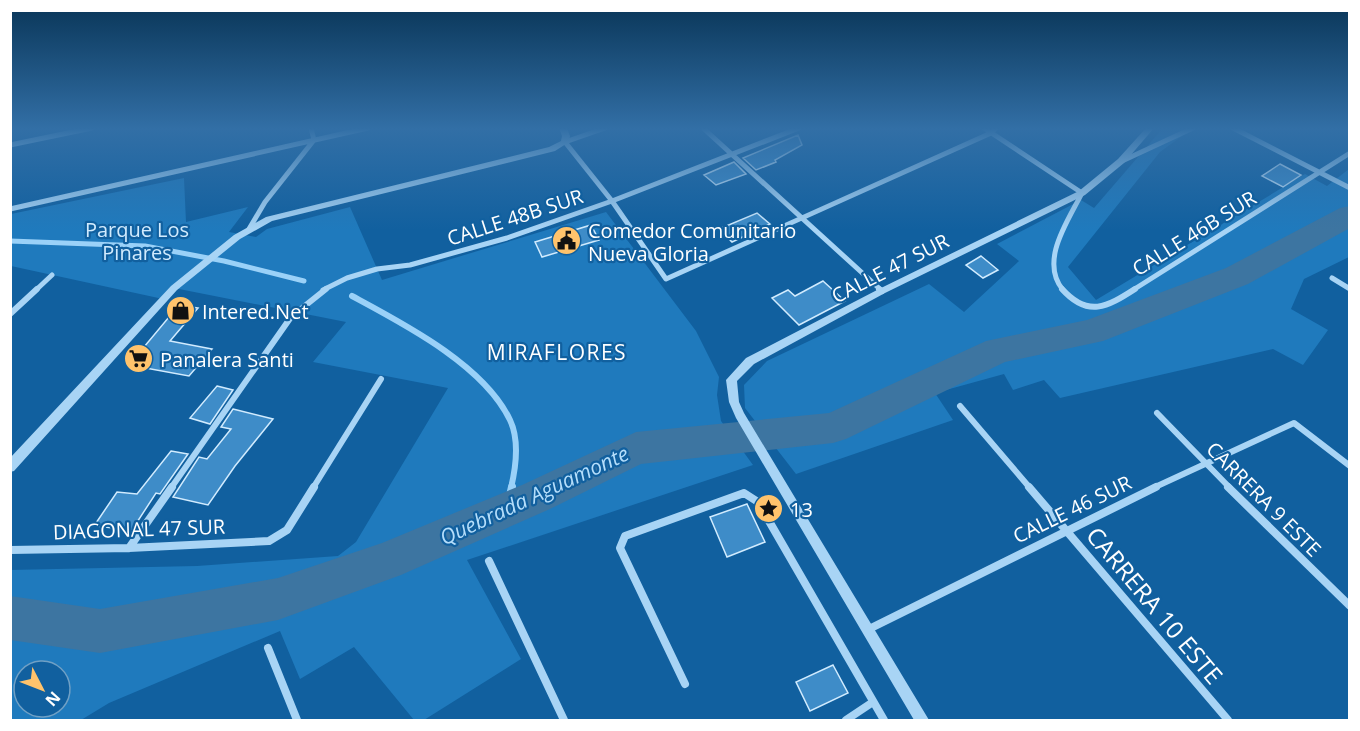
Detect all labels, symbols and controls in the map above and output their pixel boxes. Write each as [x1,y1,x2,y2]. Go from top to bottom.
street label: CALLE 48B SUR [444,182,587,252]
street label: CALLE 46B SUR [1127,184,1262,282]
park label: Parque Los Pinares [85,216,189,266]
place label: Comedor Comunitario Nueva Gloria [588,217,796,267]
public building icon: Comedor Comunitario Nueva Gloria [551,225,583,257]
street label: CALLE 47 SUR [827,227,954,309]
shop icon: Intered.Net [165,295,197,327]
place label: Intered.Net [202,298,309,325]
district label: MIRAFLORES [487,338,627,366]
supermarket icon: Panalera Santi [123,343,155,375]
place label: Panalera Santi [160,346,294,373]
street label: CARRERA 9 ESTE [1201,436,1327,562]
water label: Quebrada Aguamonte [435,439,633,551]
street label: CALLE 46 SUR [1008,468,1136,549]
place icon: 13 [753,493,785,525]
place label: 13 [790,496,813,523]
street label: DIAGONAL 47 SUR [53,512,226,545]
street label: CARRERA 10 ESTE [1079,519,1231,691]
north arrow [12,659,72,719]
text: N [41,687,66,711]

